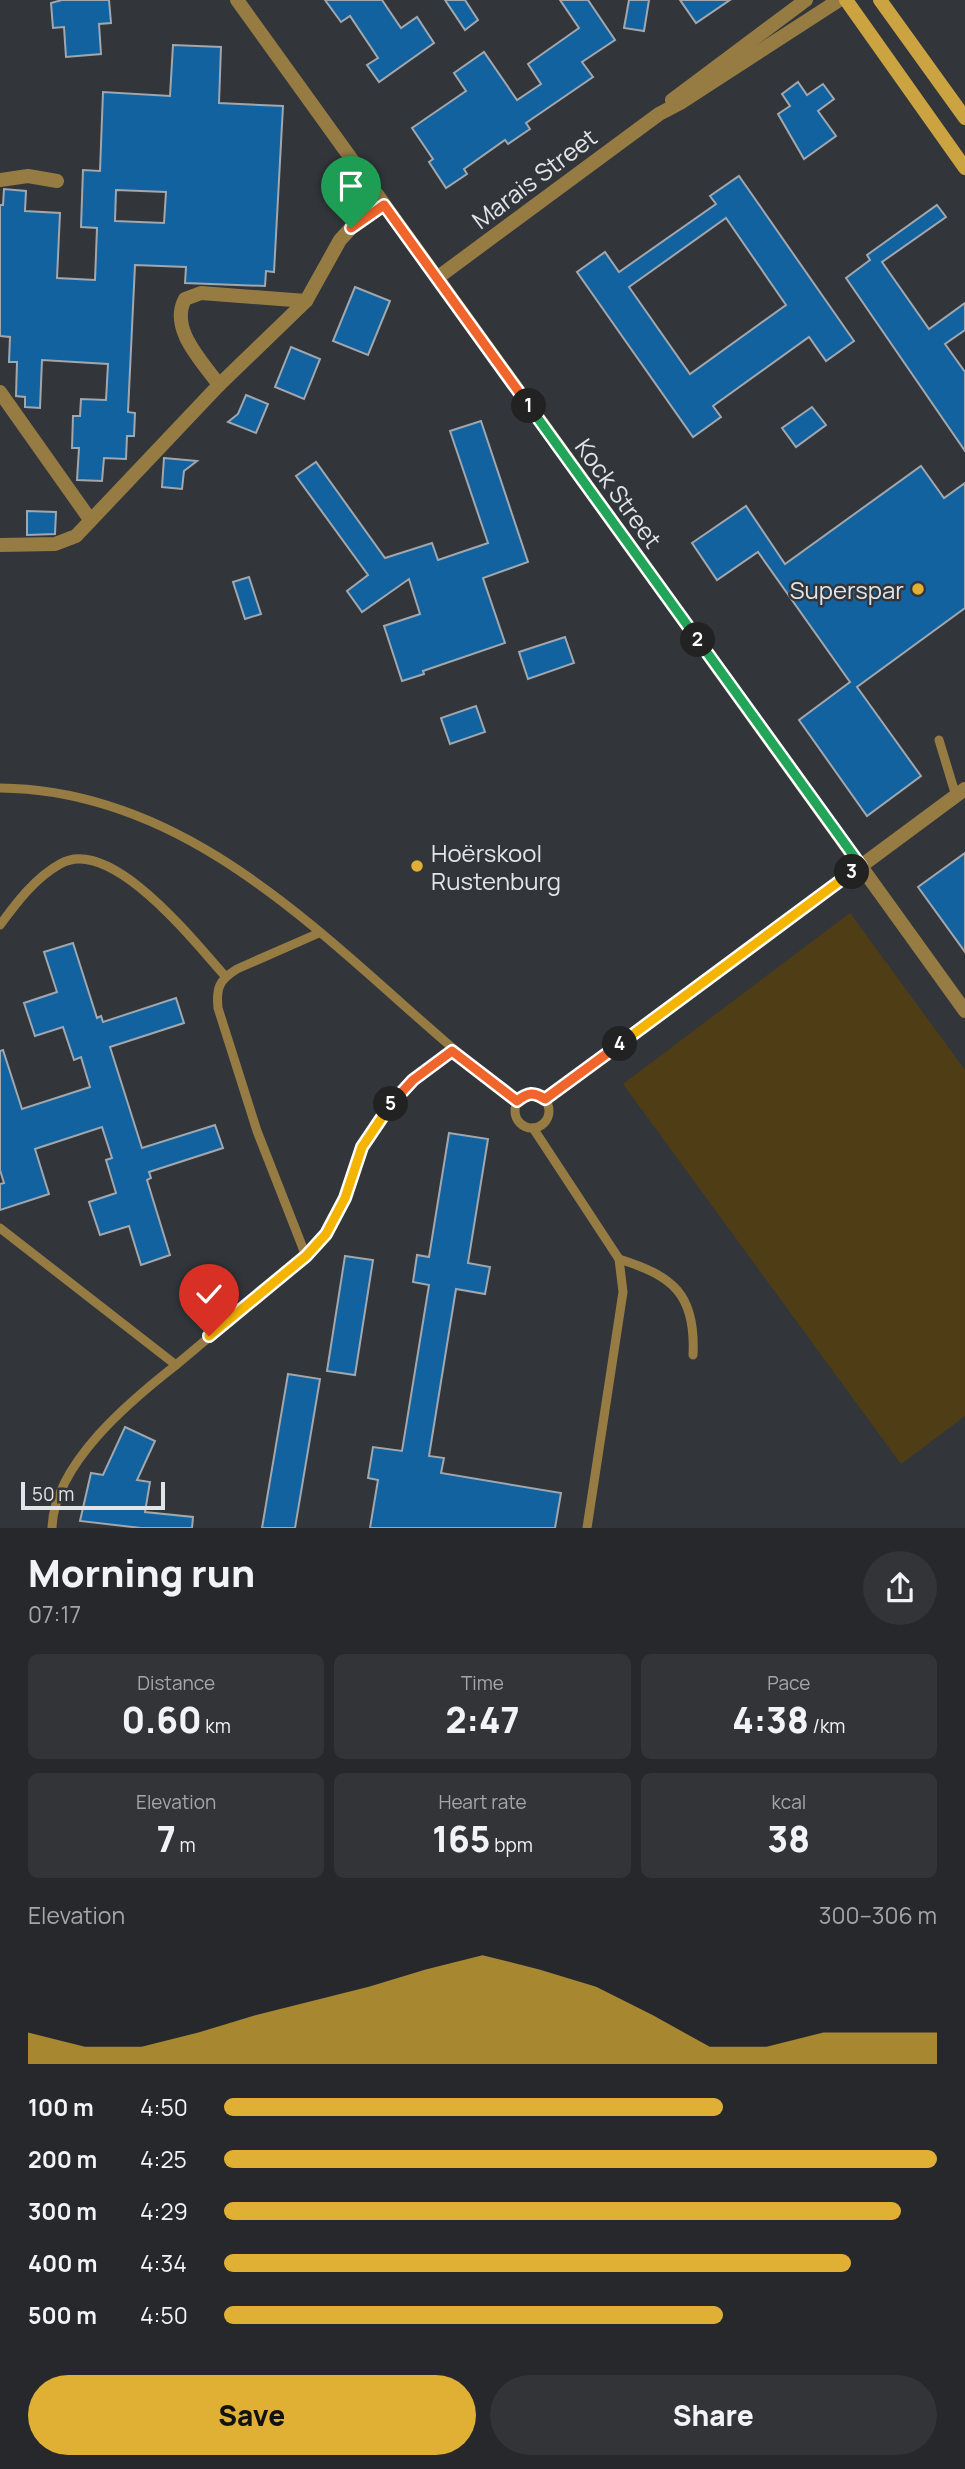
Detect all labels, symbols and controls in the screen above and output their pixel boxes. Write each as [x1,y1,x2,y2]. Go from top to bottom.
street label: Marais Street [465,120,603,236]
pin [321,156,381,228]
icon: arrive [332,167,370,205]
pin: 1 [512,388,546,424]
text: 1 [524,392,533,418]
street label: Kock Street [568,432,670,554]
place label: Superspar [790,573,904,606]
marker: Superspar [910,581,926,597]
pin: 2 [680,622,716,658]
text: 2 [692,626,703,652]
place label: Hoërskool Rustenburg [431,836,561,897]
pin: 3 [834,854,870,890]
marker: Hoërskool Rustenburg [409,858,425,874]
text: 3 [846,858,857,884]
pin: 4 [602,1026,638,1062]
text: 4 [614,1030,625,1056]
pin: 5 [374,1086,408,1122]
text: 5 [385,1090,396,1116]
pin [179,1264,239,1336]
icon: check [190,1275,228,1313]
scale bar [21,1478,164,1510]
text: 50 m [32,1481,74,1507]
text: Morning run [28,1546,255,1598]
button: share [863,1551,937,1625]
text: 07:17 [28,1598,81,1630]
text: Distance [137,1670,215,1696]
text: Time [461,1670,504,1696]
text: Pace [767,1670,810,1696]
text: 0.60 [121,1696,202,1744]
text: 2:47 [445,1696,520,1744]
text: 4:38 [732,1696,809,1744]
text: km [202,1713,231,1739]
text: /km [809,1713,845,1739]
text: Elevation [136,1789,216,1815]
text: Heart rate [438,1789,527,1815]
text: kcal [771,1789,806,1815]
text: 7 [157,1815,176,1863]
text: 165 [432,1815,490,1863]
text: 38 [768,1815,810,1863]
text: m [176,1832,196,1858]
text: bpm [490,1832,533,1858]
text: Elevation [28,1899,125,1931]
text: 300–306 m [819,1899,937,1931]
text: 100 m [28,2091,94,2123]
text: 4:50 [140,2091,188,2123]
text: 200 m [28,2143,97,2175]
text: 4:25 [140,2143,187,2175]
text: 300 m [28,2195,97,2227]
text: 4:29 [140,2195,188,2227]
text: 400 m [28,2247,98,2279]
text: 4:34 [140,2247,187,2279]
text: 500 m [28,2299,97,2331]
text: 4:50 [140,2299,188,2331]
button: Save [28,2375,476,2455]
button: Share [490,2375,937,2455]

